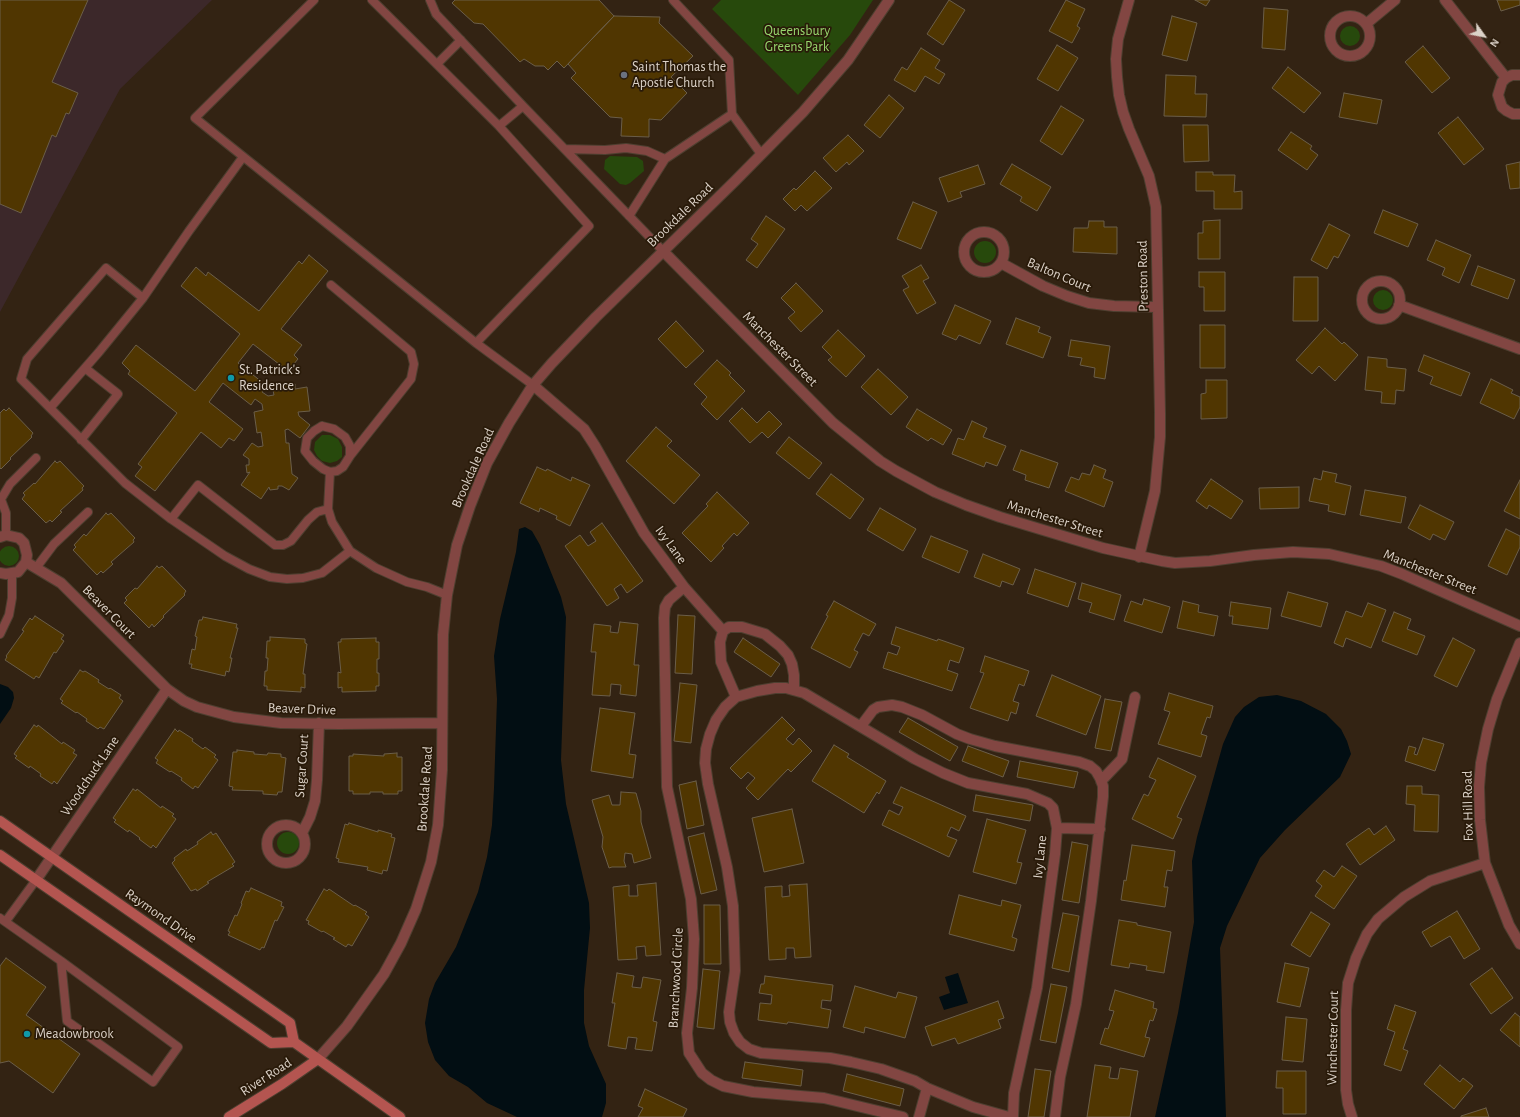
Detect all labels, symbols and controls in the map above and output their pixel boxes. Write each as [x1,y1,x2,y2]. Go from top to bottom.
north arrow [1464,16,1504,56]
park label: Queensbury Greens Park [764,23,830,56]
text: N [1488,37,1501,49]
place label: Saint Thomas the Apostle Church [632,59,726,92]
marker: Saint Thomas the Apostle Church [619,70,629,80]
street label: Brookdale Road [643,179,717,251]
street label: Preston Road [1134,240,1152,312]
street label: Balton Court [1024,254,1094,296]
street label: Manchester Street [739,308,821,390]
place label: St. Patrick's Residence [239,362,300,394]
marker: St. Patrick's Residence [226,373,236,383]
street label: Brookdale Road [448,425,498,511]
street label: Manchester Street [1005,496,1105,542]
street label: Ivy Lane [651,523,691,567]
street label: Manchester Street [1381,546,1479,598]
street label: Beaver Court [79,582,139,642]
street label: Beaver Drive [268,699,336,719]
street label: Woodchuck Lane [57,733,123,819]
street label: Sugar Court [291,734,313,798]
street label: Brookdale Road [414,746,436,832]
street label: Fox Hill Road [1459,771,1477,841]
street label: Ivy Lane [1029,835,1051,879]
street label: Raymond Drive [122,885,200,947]
street label: Branchwood Circle [665,927,687,1029]
street label: Winchester Court [1324,990,1342,1086]
place label: Meadowbrook [35,1026,114,1042]
marker: Meadowbrook [22,1029,32,1039]
street label: River Road [237,1054,295,1100]

